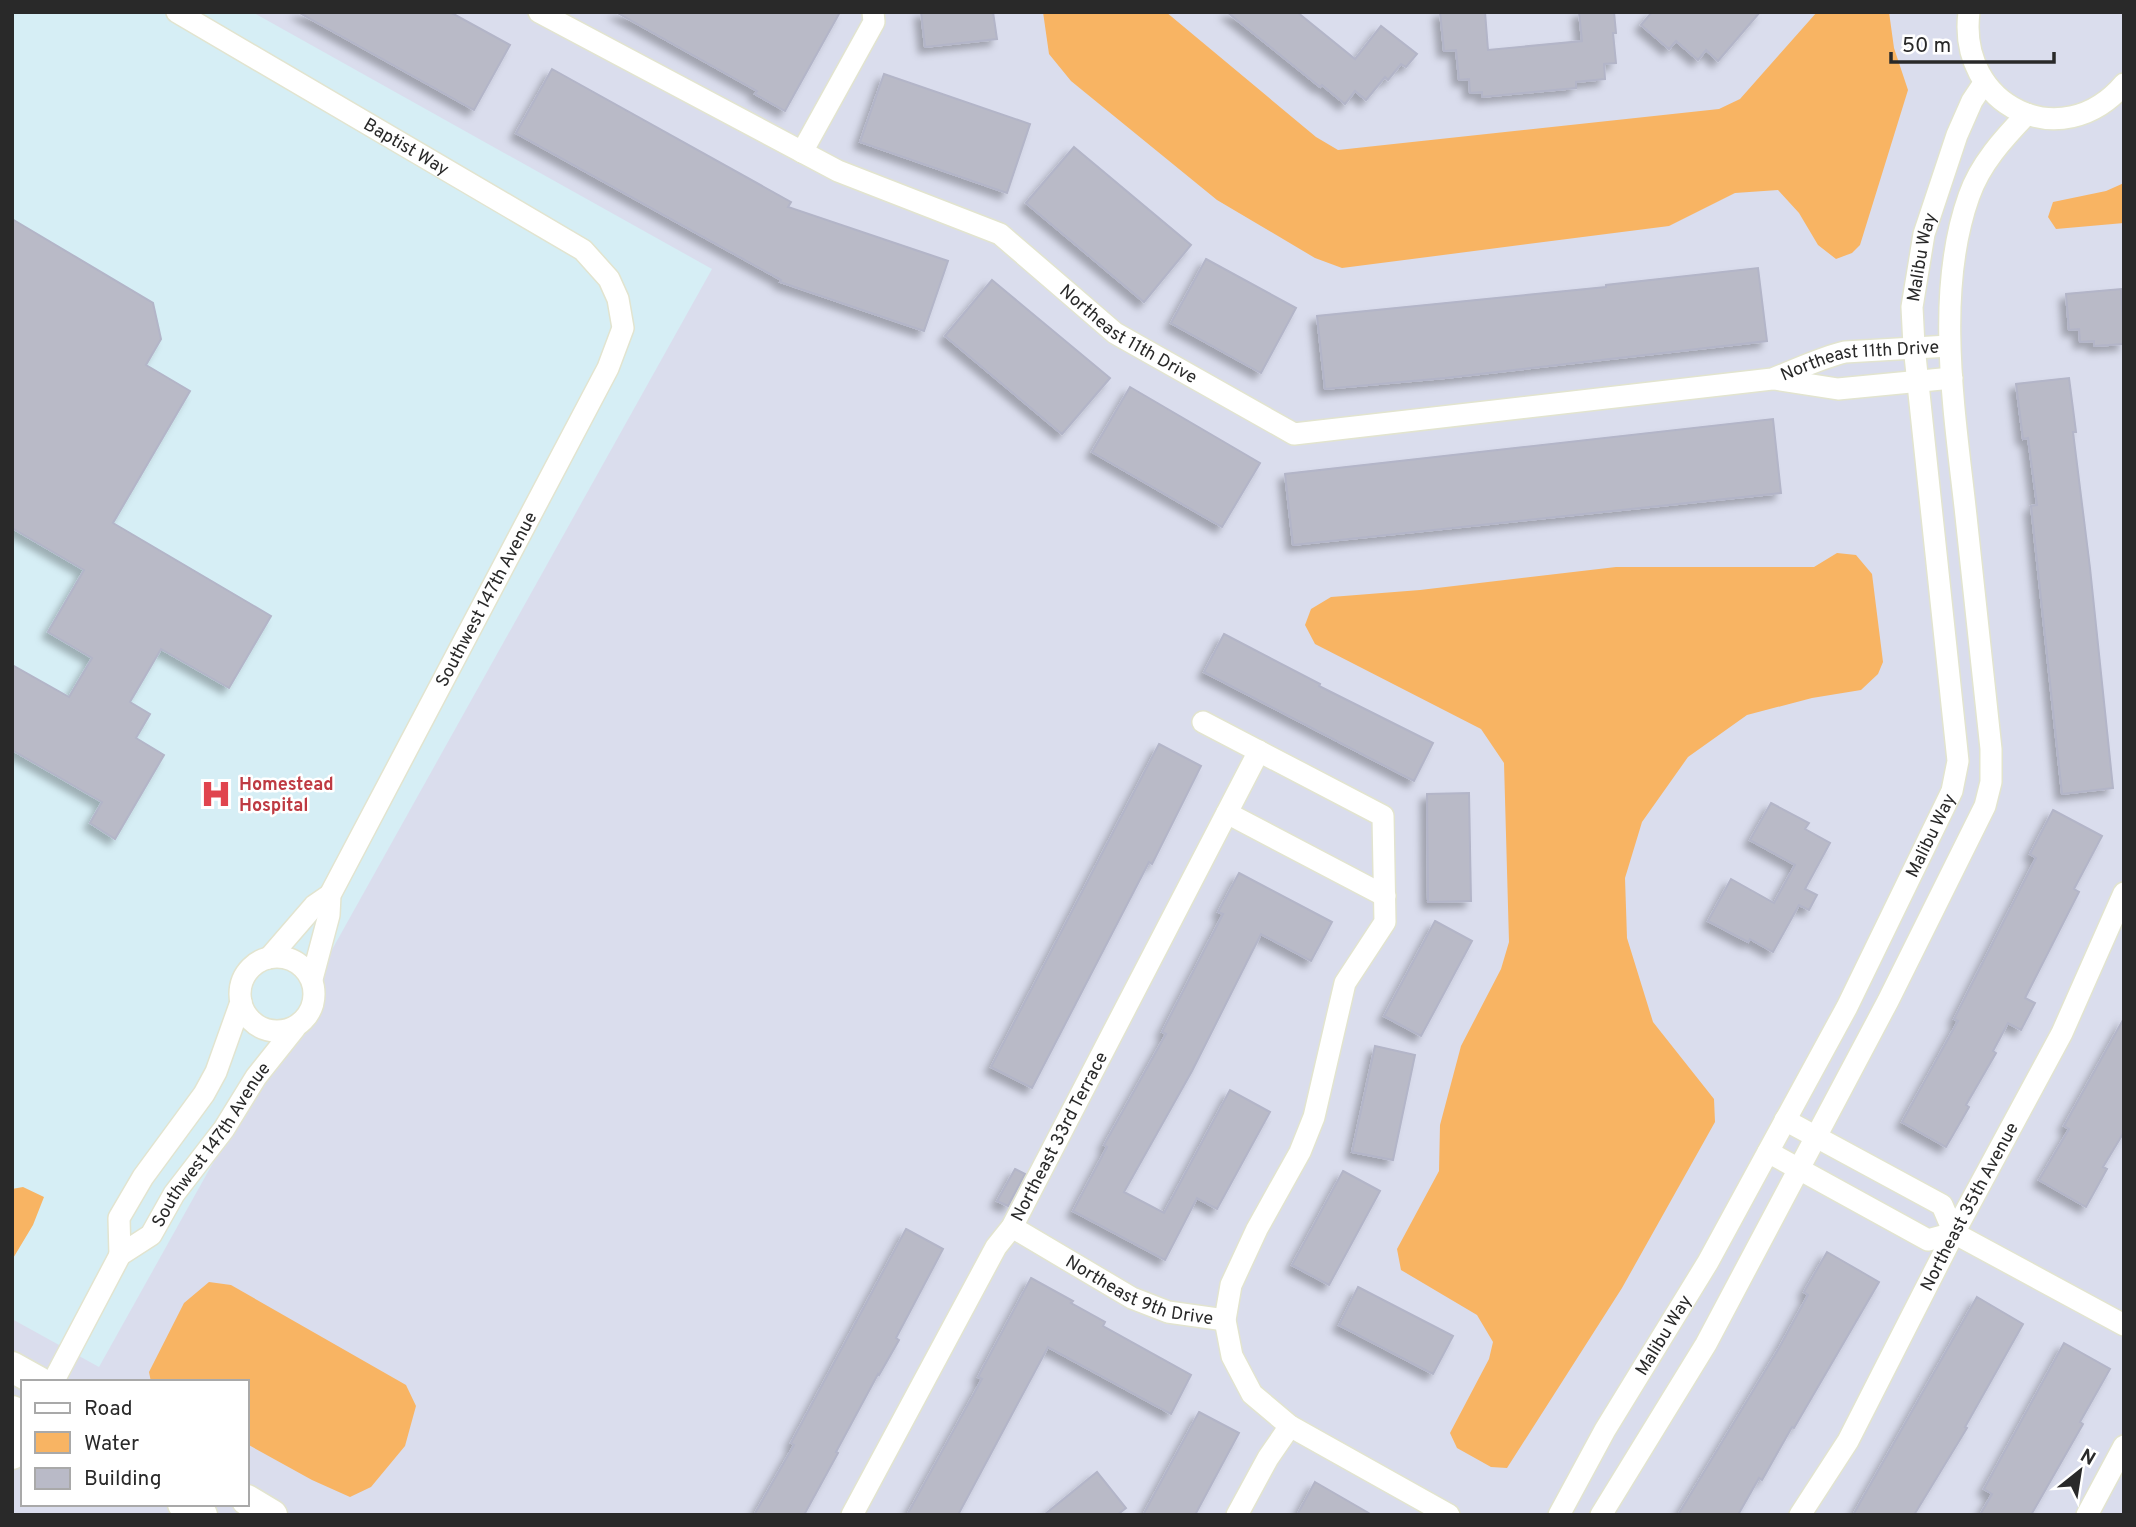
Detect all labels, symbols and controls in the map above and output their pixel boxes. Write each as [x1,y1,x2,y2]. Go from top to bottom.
scale bar [1891,21,2054,65]
text: 50 m [1902,33,1951,60]
street label: Baptist Way [359,114,453,182]
street label: Malibu Way [1903,210,1943,304]
street label: Northeast 11th Drive [1054,280,1201,390]
street label: Northeast 11th Drive [1777,337,1940,387]
street label: Southwest 147th Avenue [431,508,543,691]
place label: Homestead Hospital [239,774,334,818]
hospital icon: Homestead Hospital [199,777,233,811]
street label: Malibu Way [1902,790,1962,882]
street label: Northeast 33rd Terrace [1007,1048,1114,1226]
street label: Southwest 147th Avenue [148,1058,276,1232]
street label: Northeast 35th Avenue [1916,1119,2024,1295]
street label: Northeast 9th Drive [1061,1251,1215,1331]
street label: Malibu Way [1631,1291,1698,1380]
legend [21,1380,248,1506]
text: Road [84,1396,133,1423]
text: Water [84,1431,139,1458]
north arrow [2045,1436,2115,1506]
text: N [2076,1444,2099,1472]
text: Building [84,1466,162,1493]

